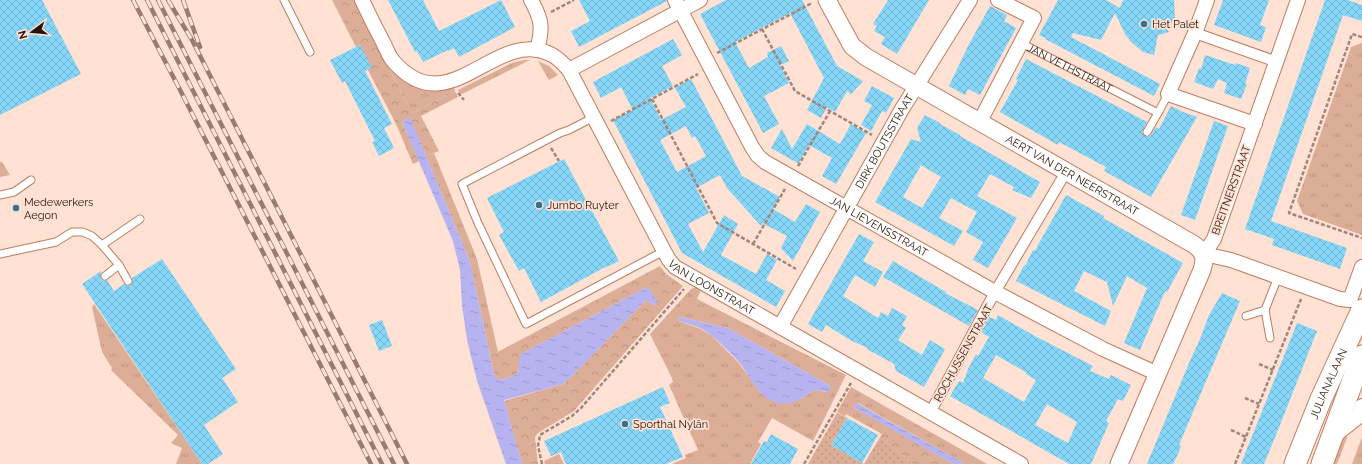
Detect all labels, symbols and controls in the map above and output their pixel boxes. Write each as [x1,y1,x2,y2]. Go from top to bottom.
north arrow [12,12,52,52]
place label: Het Palet [1152,18,1199,31]
marker: Het Palet [1139,19,1149,29]
text: N [15,29,30,40]
street label: JAN VETHSTRAAT [1025,41,1115,96]
street label: DIRK BOUTSSTRAAT [853,92,917,191]
street label: AERT VAN DER NEERSTRAAT [1004,132,1141,219]
street label: BREITNERSTRAAT [1209,143,1254,237]
street label: JAN LIEVENSSTRAAT [828,194,930,260]
place label: Medewerkers Aegon [24,196,93,222]
place label: Jumbo Ruyter [547,199,619,212]
marker: Jumbo Ruyter [534,200,544,210]
marker: Medewerkers Aegon [11,203,21,213]
street label: VAN LOONSTRAAT [665,257,757,318]
street label: ROCHUSSENSTRAAT [931,302,996,404]
street label: JULIANALAAN [1308,347,1350,421]
place label: Sporthal Nylân [633,418,708,431]
marker: Sporthal Nylân [620,419,630,429]

